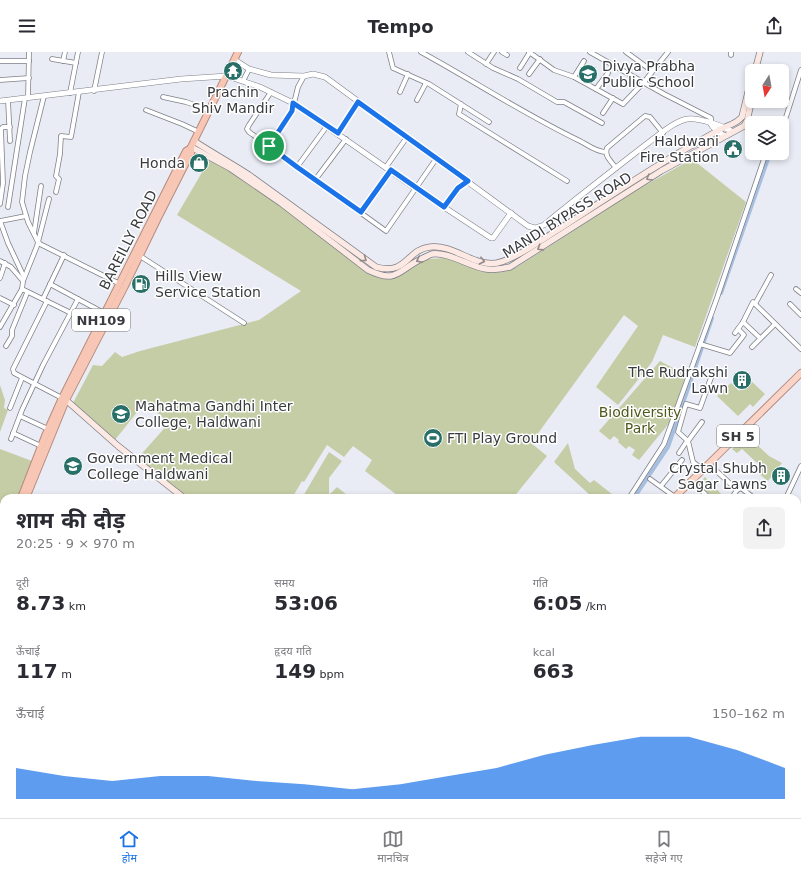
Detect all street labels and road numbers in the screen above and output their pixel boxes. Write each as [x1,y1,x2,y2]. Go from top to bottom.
street label: MANDI BYPASS ROAD [500,169,634,261]
street label: BAREILLY ROAD [96,188,160,292]
road number: NH109 [72,309,130,331]
road number: SH 5 [717,425,759,447]

